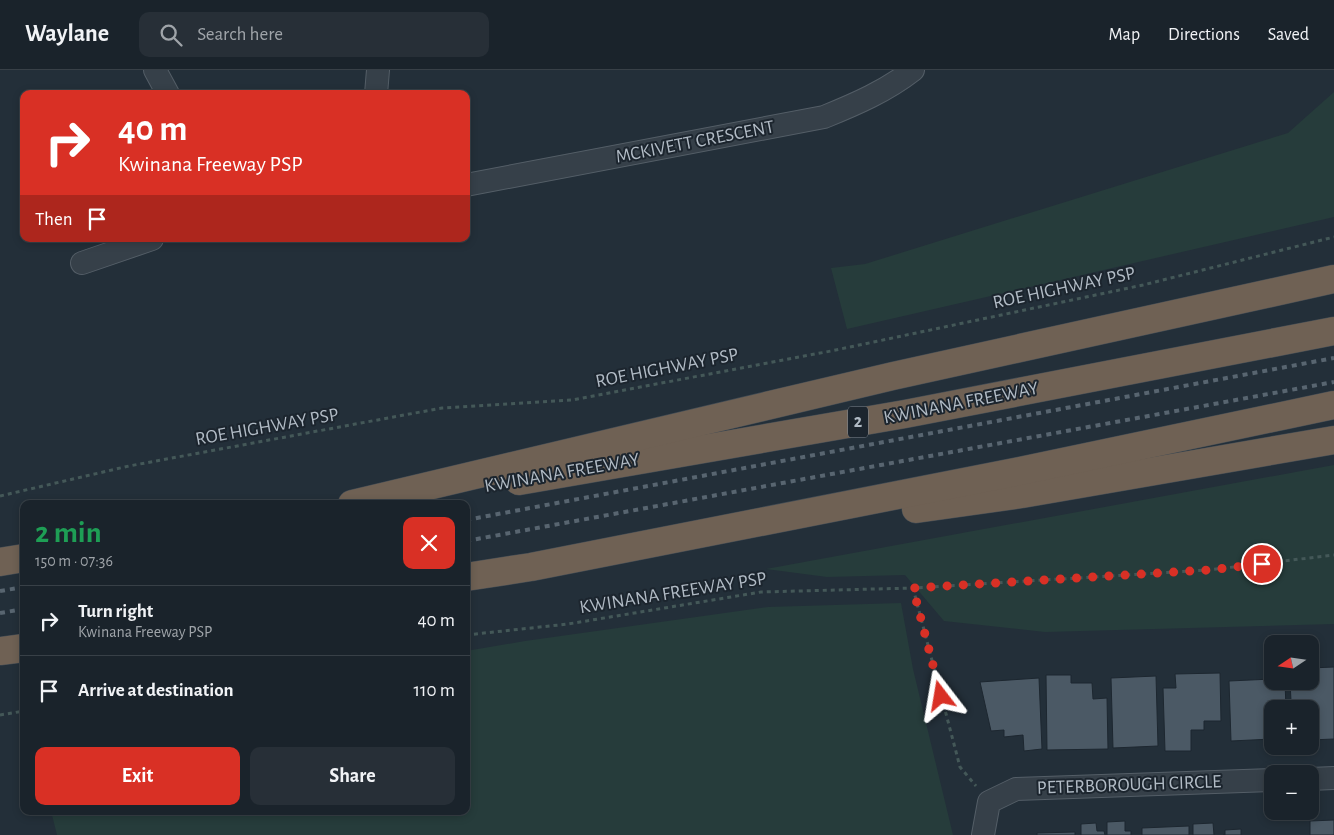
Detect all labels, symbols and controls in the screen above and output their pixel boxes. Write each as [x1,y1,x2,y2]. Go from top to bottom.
search box [139,12,489,57]
icon: search [157,21,185,49]
text: Waylane [25,22,109,46]
text: Search here [197,25,283,44]
text: Map [1109,26,1140,44]
text: Directions [1168,26,1240,44]
text: Saved [1268,26,1309,44]
icon: right [35,110,100,175]
text: 40 m [118,112,187,147]
street label: MCKIVETT CRESCENT [614,117,776,167]
text: Kwinana Freeway PSP [118,153,303,175]
icon: arrive [83,205,111,233]
text: Then [35,210,73,229]
street label: ROE HIGHWAY PSP [991,264,1137,312]
street label: ROE HIGHWAY PSP [594,345,740,391]
street label: KWINANA FREEWAY [882,379,1040,427]
street label: ROE HIGHWAY PSP [194,405,340,449]
road number: 2 [848,407,868,438]
street label: KWINANA FREEWAY [483,450,641,496]
button: close [403,517,455,569]
text: 2 min [35,518,102,548]
pin [1241,543,1283,585]
icon: arrive [1248,550,1276,578]
text: 150 m · 07:36 [35,553,113,569]
street label: KWINANA FREEWAY PSP [578,569,768,617]
text: Turn right [78,602,153,621]
icon: right [35,607,63,635]
text: 40 m [417,611,455,630]
text: Kwinana Freeway PSP [78,624,212,640]
north arrow [1264,635,1319,690]
map controls [1264,635,1319,820]
position arrow [914,669,966,721]
icon: arrive [35,677,63,705]
text: Arrive at destination [78,681,234,700]
text: 110 m [414,681,455,700]
button: + [1264,700,1319,755]
button: Exit [35,747,240,805]
button: Share [250,747,455,805]
button: − [1264,765,1319,820]
street label: PETERBOROUGH CIRCLE [1037,772,1221,798]

